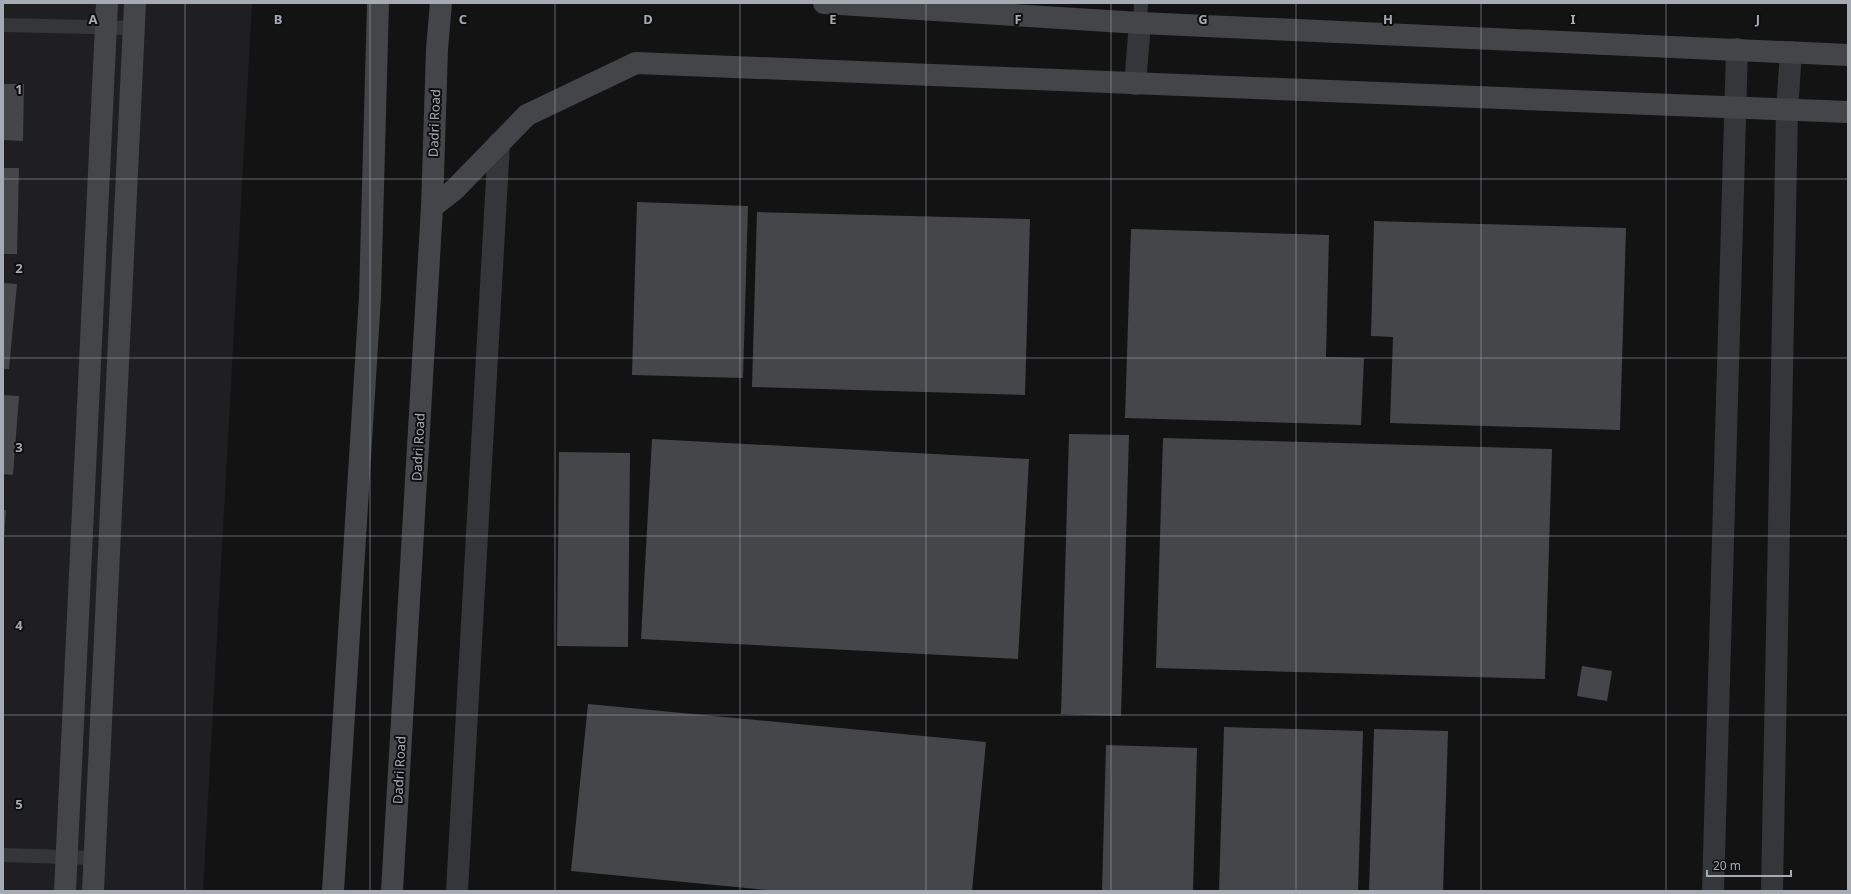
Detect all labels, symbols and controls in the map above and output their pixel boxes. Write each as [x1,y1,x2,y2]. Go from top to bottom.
text: A [89,10,98,28]
text: B [274,10,282,28]
text: C [459,10,467,28]
text: D [643,10,653,28]
text: E [829,10,837,28]
text: F [1014,10,1022,28]
text: G [1198,10,1208,28]
text: H [1383,10,1393,28]
text: I [1570,10,1576,28]
text: J [1755,10,1760,28]
text: 1 [15,80,23,98]
street label: Dadri Road [424,89,444,157]
text: 2 [15,259,23,277]
street label: Dadri Road [407,413,429,481]
text: 3 [15,438,23,456]
text: 4 [15,616,23,634]
street label: Dadri Road [388,736,410,804]
text: 5 [15,795,23,813]
scale bar [1707,852,1791,878]
text: 20 m [1713,857,1741,874]

